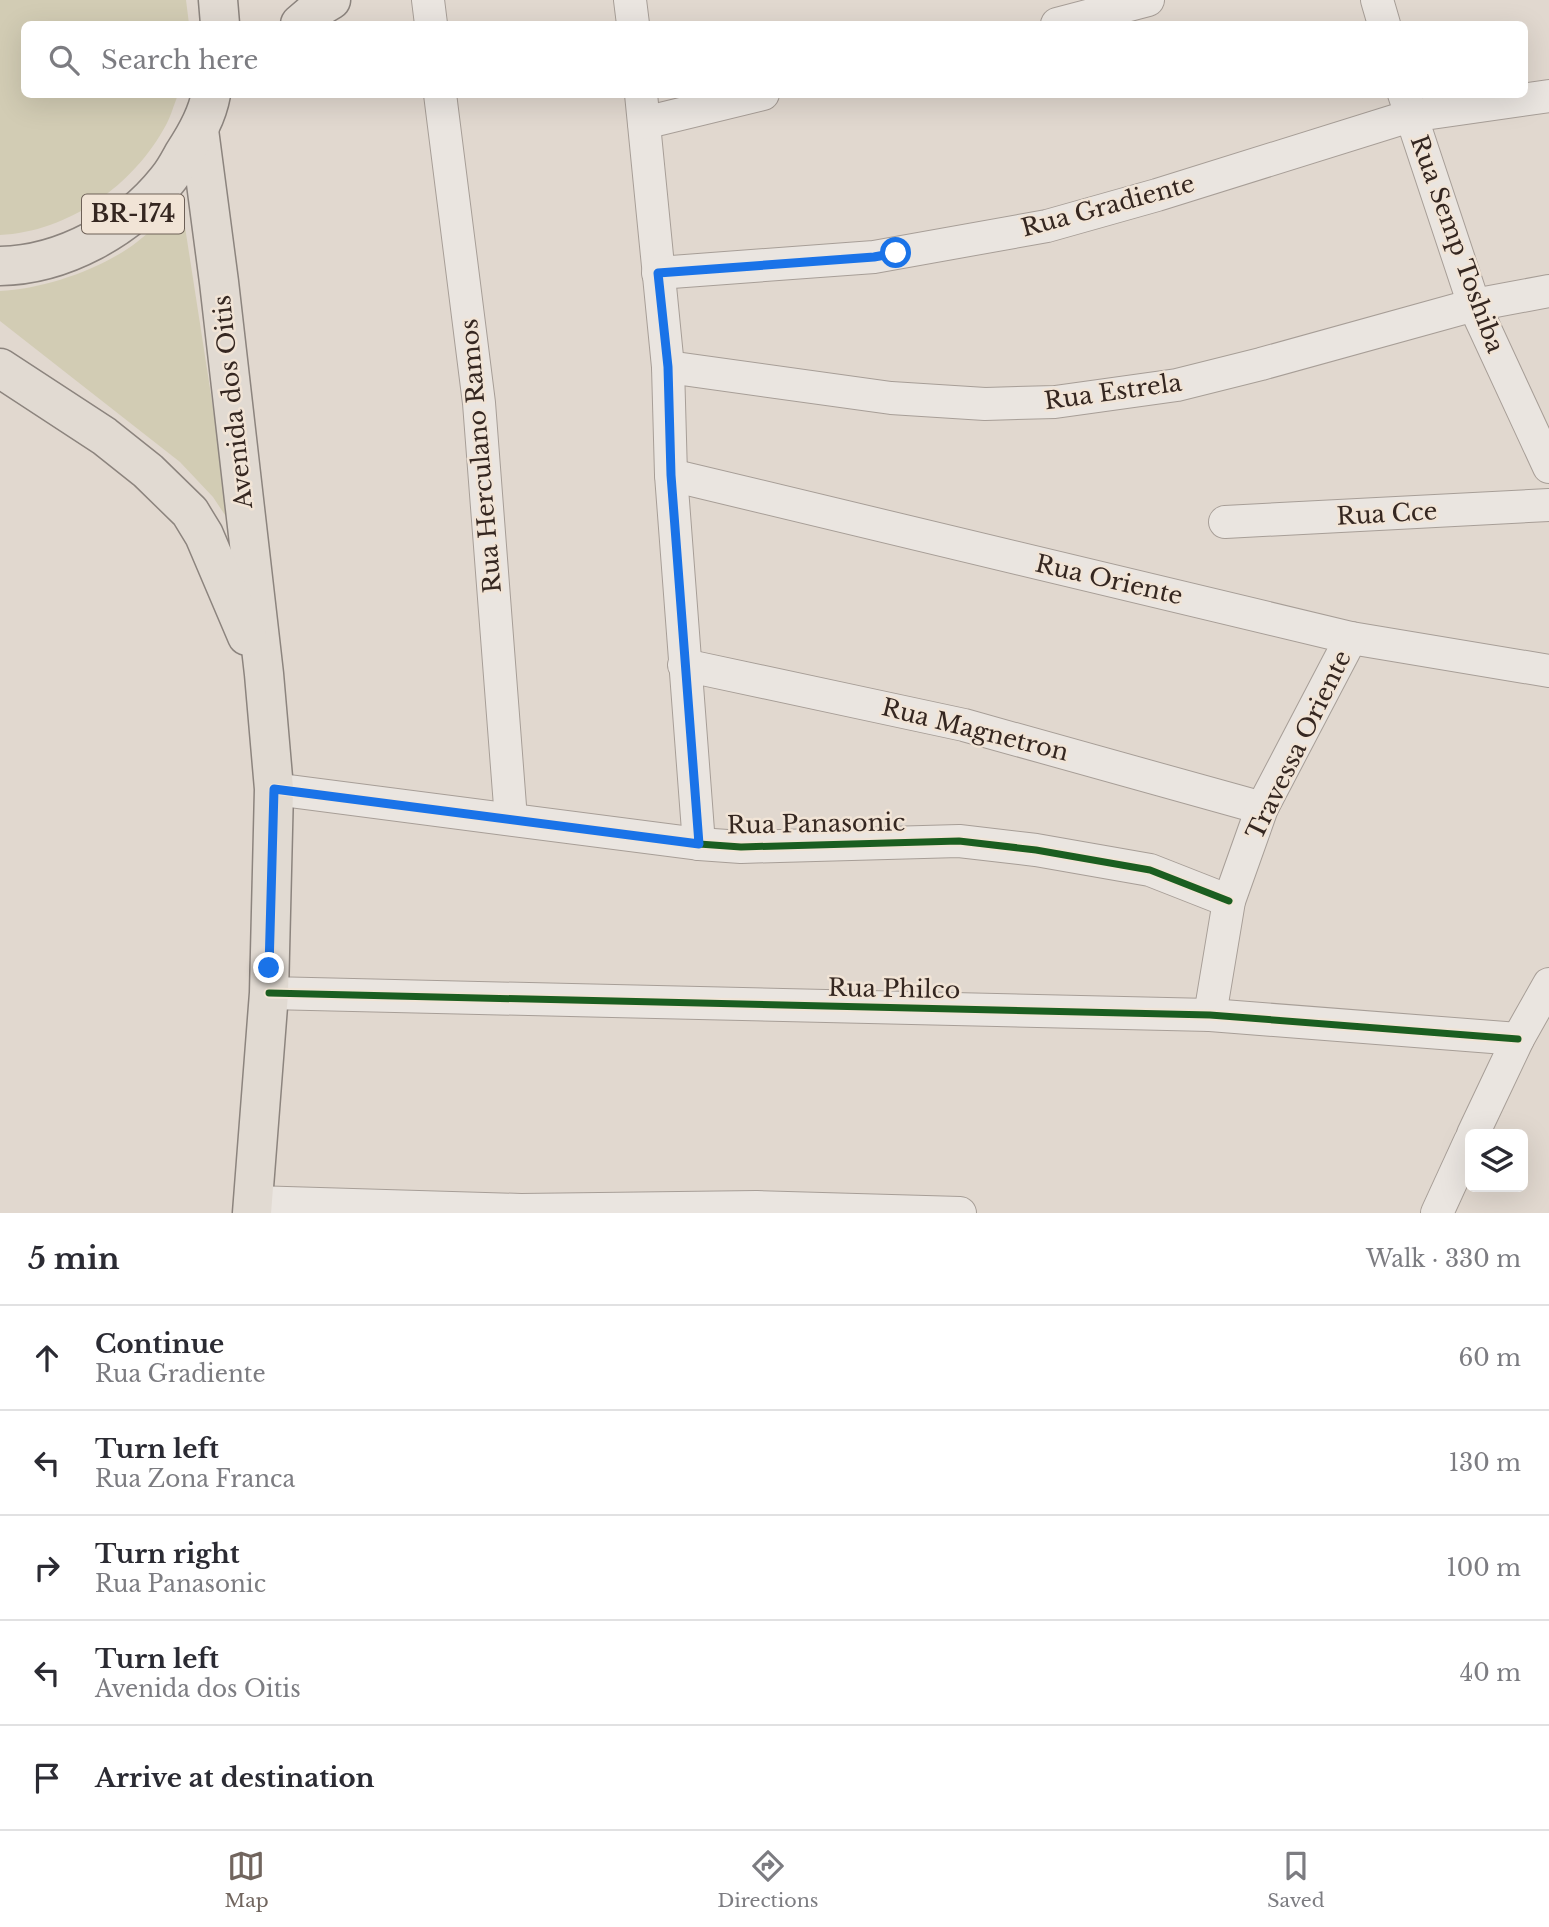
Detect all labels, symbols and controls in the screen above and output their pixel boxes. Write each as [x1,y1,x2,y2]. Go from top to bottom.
search box [21,21,1528,98]
icon: search [45,41,83,79]
text: Search here [101,44,258,76]
street label: Rua Semp Toshiba [1405,131,1511,357]
street label: Rua Gradiente [1018,168,1198,243]
road number: BR-174 [82,195,184,234]
route start [880,237,911,268]
street label: Avenida dos Oitis [207,294,258,511]
street label: Rua Herculano Ramos [454,318,507,594]
street label: Rua Estrela [1042,367,1184,415]
street label: Rua Cce [1336,496,1438,531]
street label: Rua Oriente [1033,548,1186,611]
street label: Travessa Oriente [1240,645,1357,844]
street label: Rua Magnetron [879,692,1072,767]
street label: Rua Panasonic [727,807,906,840]
route end [253,952,284,983]
street label: Rua Philco [828,973,960,1004]
map controls [1465,1129,1528,1192]
button: layers [1465,1129,1528,1192]
text: 5 min [28,1240,120,1277]
text: Walk · 330 m [1366,1245,1521,1273]
text: Continue [95,1328,224,1360]
icon: ahead [28,1339,66,1377]
text: 60 m [1459,1344,1521,1372]
text: Rua Gradiente [95,1360,266,1388]
text: Turn left [95,1433,219,1465]
icon: left [28,1444,66,1482]
text: 130 m [1449,1449,1521,1477]
text: Rua Zona Franca [95,1465,295,1493]
text: Turn right [95,1538,240,1570]
icon: right [28,1549,66,1587]
text: 100 m [1447,1554,1521,1582]
text: Rua Panasonic [95,1570,266,1598]
text: Turn left [95,1643,219,1675]
icon: left [28,1654,66,1692]
text: 40 m [1460,1659,1521,1687]
text: Avenida dos Oitis [95,1675,301,1703]
icon: arrive [28,1759,66,1797]
text: Arrive at destination [95,1762,375,1794]
tab: Map [224,1847,269,1912]
tab: Directions [717,1847,818,1912]
tab: Saved [1267,1847,1325,1912]

